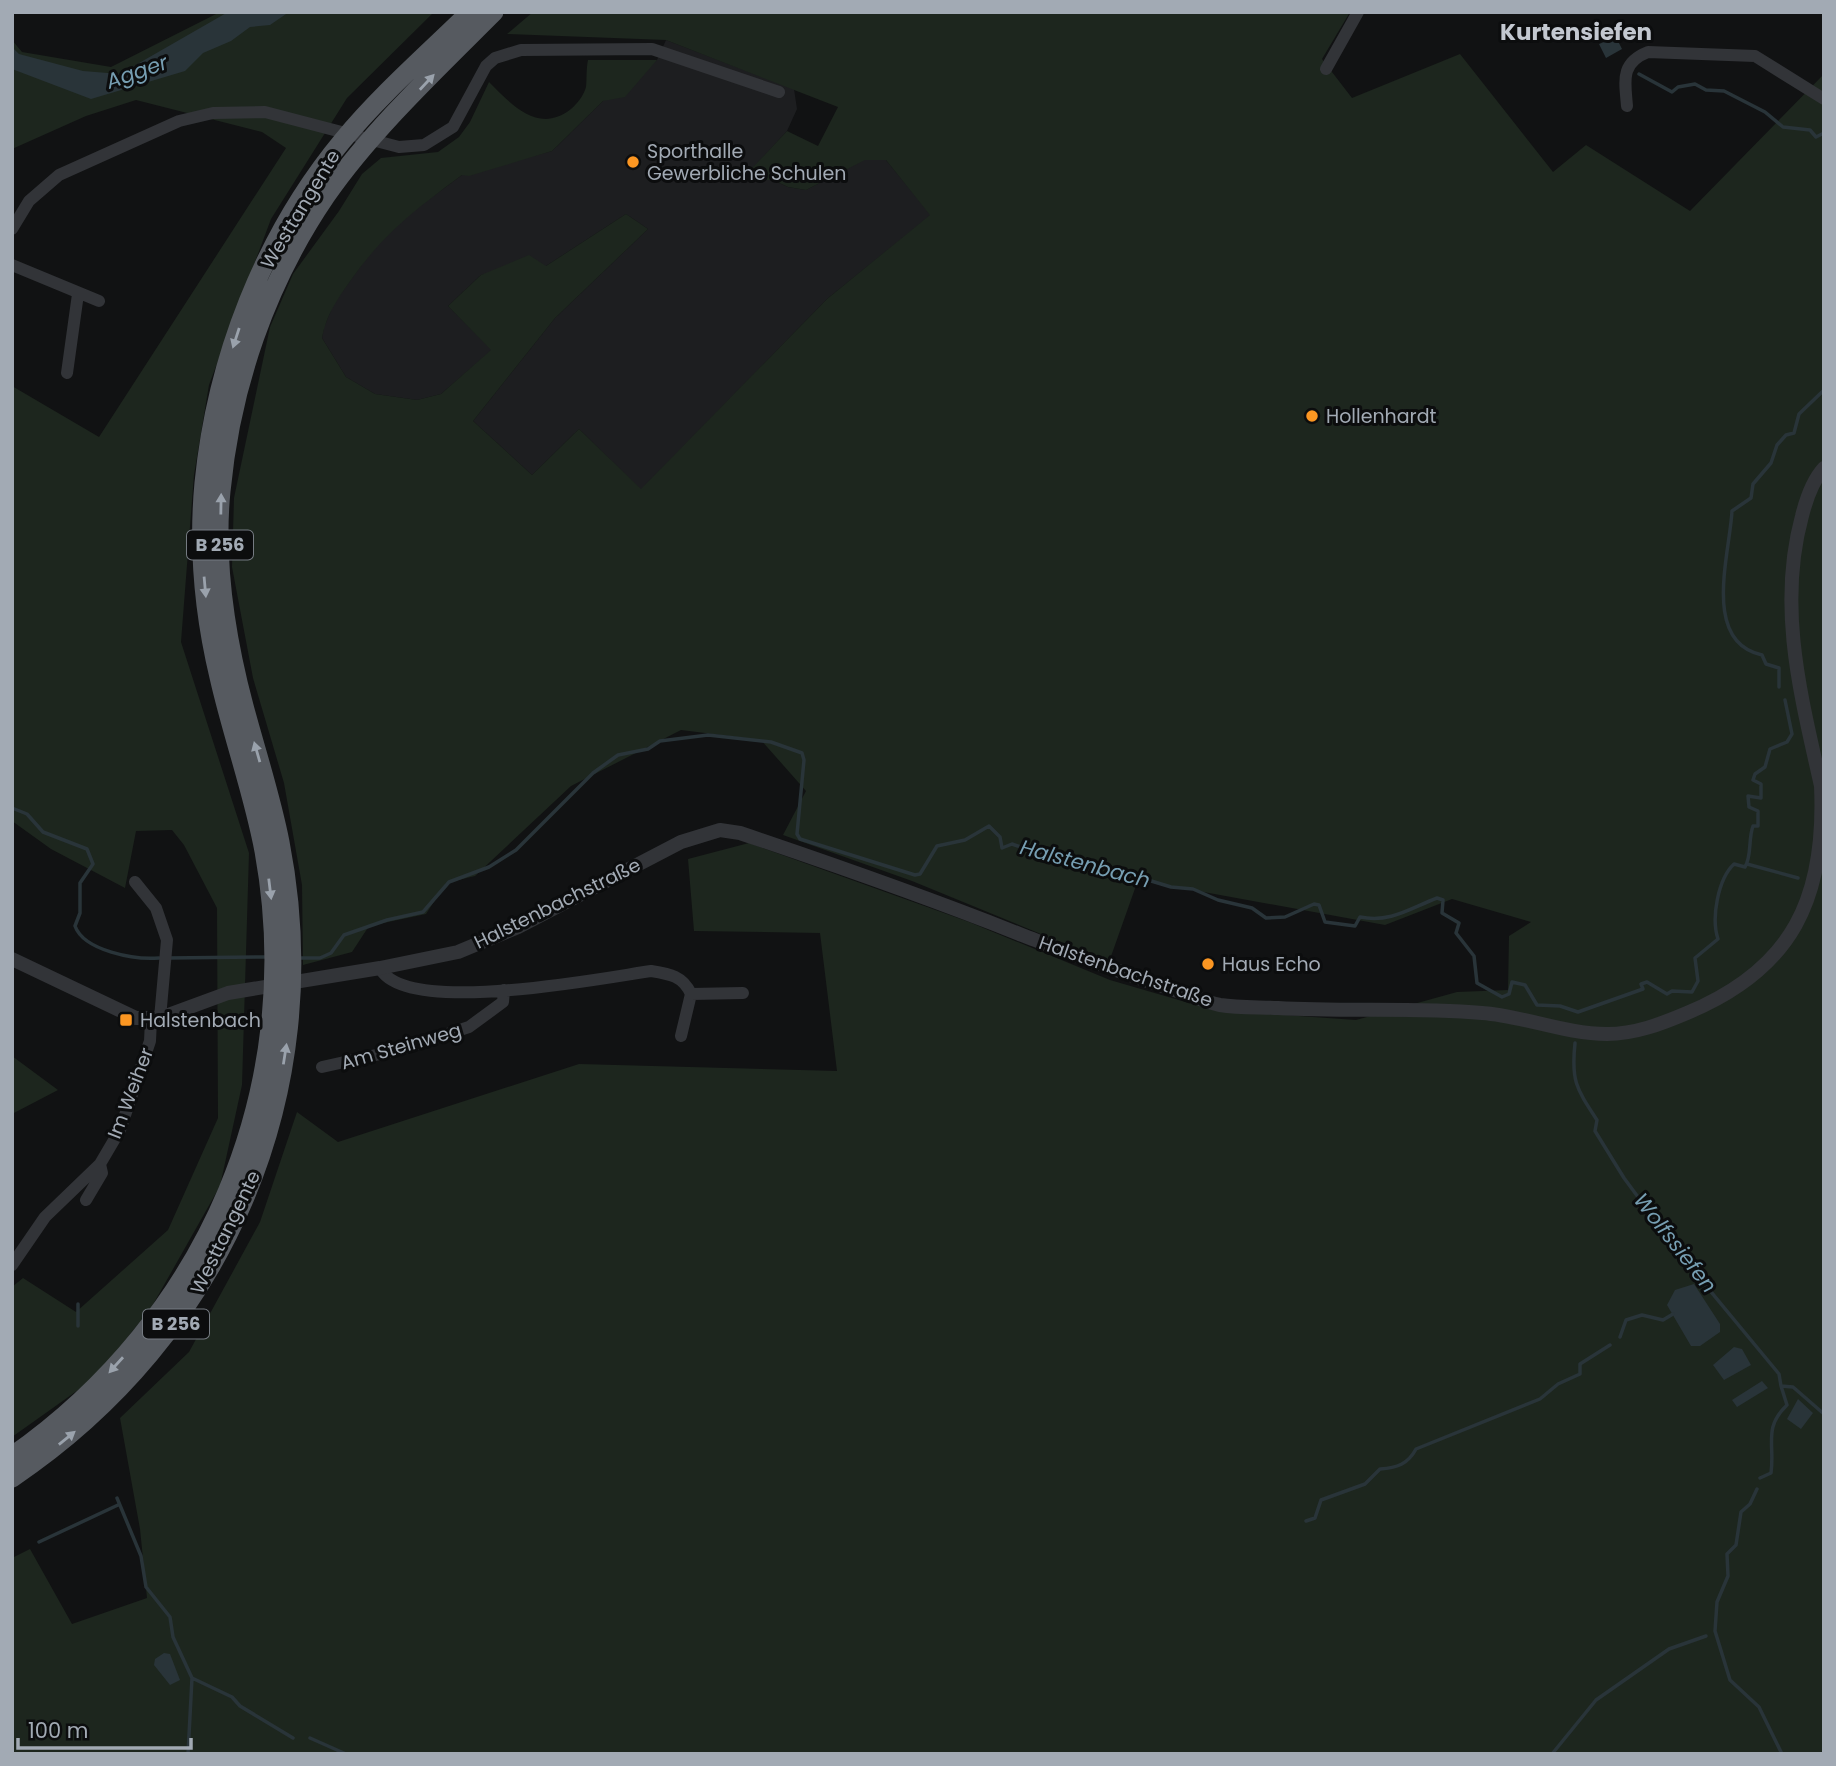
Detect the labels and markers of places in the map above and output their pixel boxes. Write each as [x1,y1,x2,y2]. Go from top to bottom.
place label: Sporthalle Gewerbliche Schulen [647,138,846,187]
marker: Sporthalle Gewerbliche Schulen [625,154,641,170]
place label: Hollenhardt [1326,403,1437,430]
marker: Hollenhardt [1304,408,1320,424]
place label: Haus Echo [1222,951,1321,978]
marker: Haus Echo [1200,956,1216,972]
place label: Halstenbach [140,1007,261,1034]
marker: Halstenbach [118,1012,134,1028]

